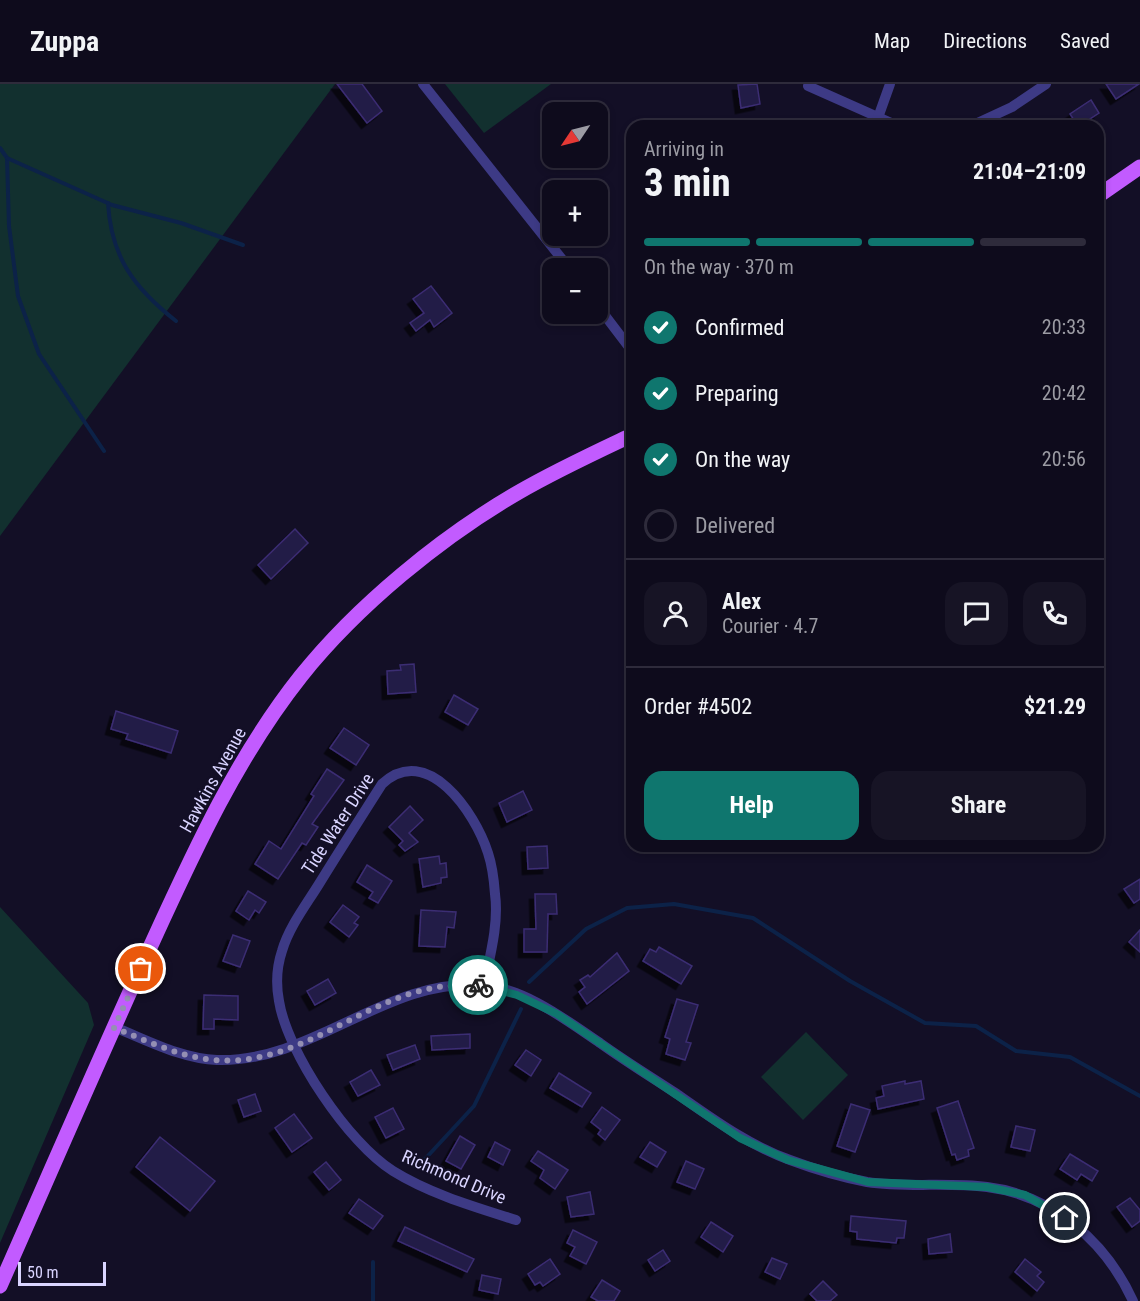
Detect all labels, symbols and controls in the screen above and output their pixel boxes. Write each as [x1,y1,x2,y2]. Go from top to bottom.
text: Zuppa [30,25,99,58]
text: Map [874,29,910,53]
text: Directions [943,29,1027,53]
text: Saved [1060,29,1110,53]
north arrow [542,102,608,168]
map controls [542,102,608,324]
text: Arriving in [644,137,724,161]
text: 21:04–21:09 [973,159,1086,184]
text: 3 min [644,160,731,206]
button: + [542,180,608,246]
text: On the way · 370 m [644,255,794,279]
button: − [542,258,608,324]
icon: check [644,311,677,344]
text: Confirmed [695,315,784,340]
text: 20:33 [1042,315,1086,339]
icon: check [644,377,677,410]
text: Preparing [695,381,779,406]
text: 20:42 [1042,381,1086,405]
icon: check [644,443,677,476]
text: On the way [695,447,790,472]
text: 20:56 [1042,447,1086,471]
text: Delivered [695,513,775,538]
button: person [644,582,707,645]
button: chat [945,582,1008,645]
button: phone [1023,582,1086,645]
text: Alex [722,589,761,614]
text: Courier · 4.7 [722,614,818,638]
text: Order #4502 [644,694,752,719]
text: $21.29 [1024,694,1086,719]
street label: Hawkins Avenue [175,724,250,836]
street label: Tide Water Drive [297,769,378,878]
button: Help [644,771,859,840]
button: Share [871,771,1086,840]
pin [115,943,166,994]
icon: bag [124,952,157,985]
courier [448,955,508,1015]
icon: bike [462,969,495,1002]
street label: Richmond Drive [399,1145,509,1208]
pin [1039,1192,1090,1243]
icon: home [1048,1201,1081,1234]
scale bar [18,1259,106,1286]
text: 50 m [27,1263,59,1282]

